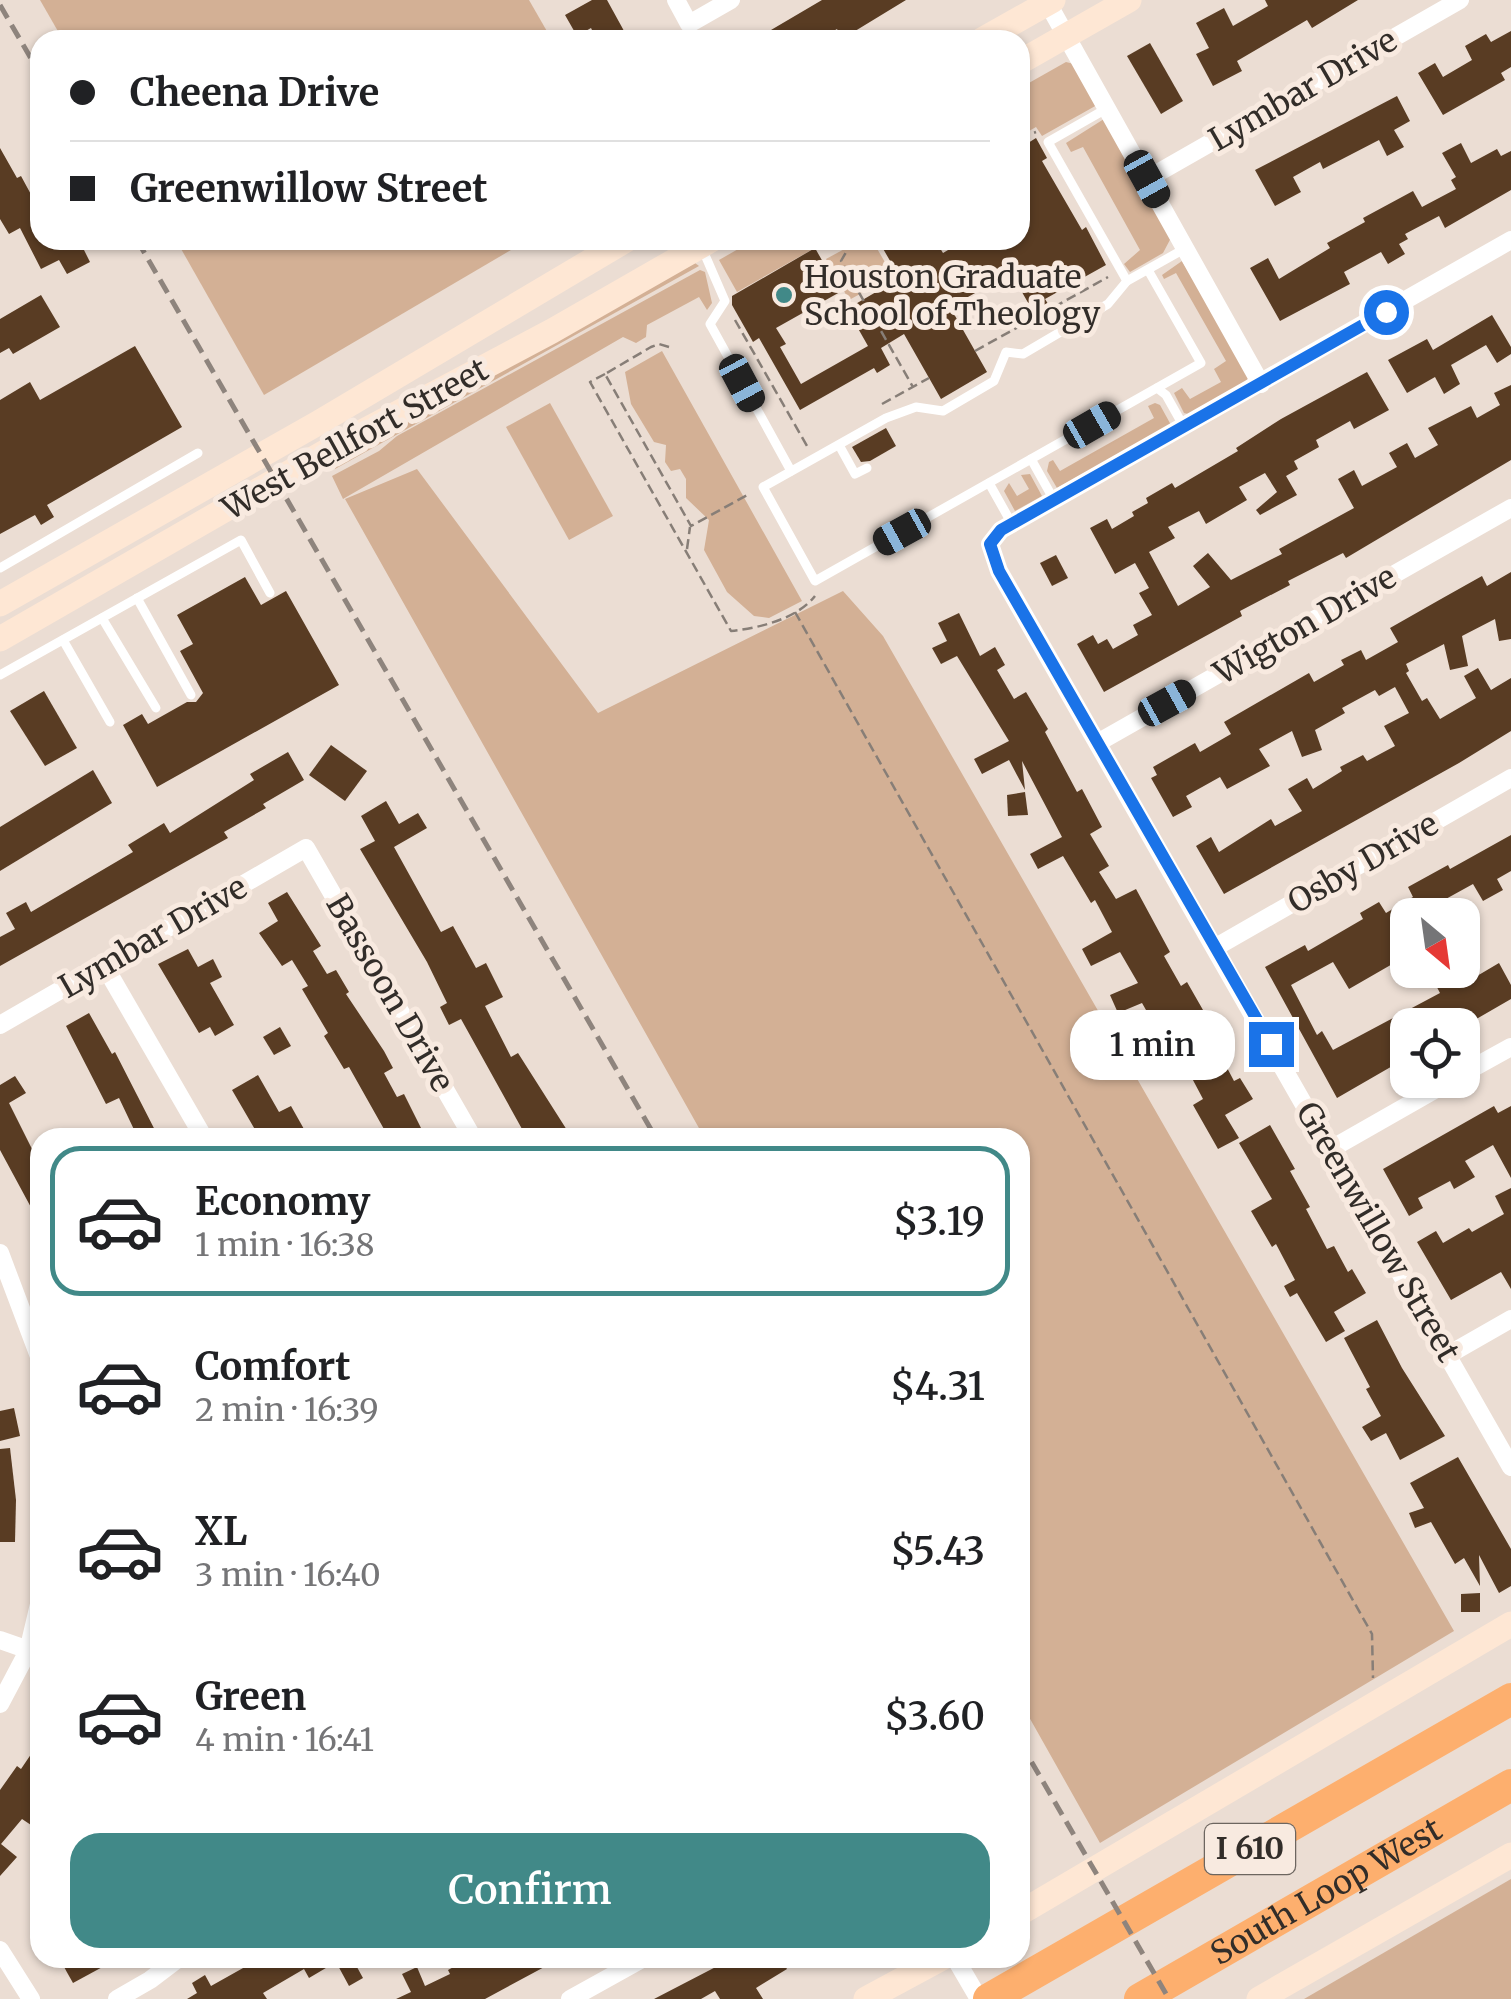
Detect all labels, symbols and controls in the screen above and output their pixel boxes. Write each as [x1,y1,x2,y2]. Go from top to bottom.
street label: Lymbar Drive [1202,20,1404,160]
text: Cheena Drive [130,69,379,116]
car [1119,145,1175,213]
text: Greenwillow Street [130,165,488,212]
place label: Houston Graduate School of Theology [804,257,1101,334]
marker: Houston Graduate School of Theology [773,284,795,306]
route start [1364,290,1409,335]
street label: West Bellfort Street [214,349,496,529]
car [715,349,769,417]
car [1059,397,1125,453]
car [868,504,936,560]
street label: Wigton Drive [1206,557,1403,694]
car [1133,675,1201,731]
street label: Osby Drive [1281,804,1445,922]
street label: Lymbar Drive [52,867,254,1007]
street label: Bassoon Drive [317,887,463,1099]
north arrow [1390,898,1480,988]
map controls [1390,898,1480,1098]
button: locate [1390,1008,1480,1098]
callout: 1 min [1071,1009,1236,1079]
route end [1249,1022,1294,1067]
text: 1 min [1109,1025,1196,1065]
street label: Greenwillow Street [1287,1095,1469,1369]
icon: car [75,1176,165,1266]
text: Economy [195,1178,370,1225]
text: $3.19 [893,1198,985,1245]
text: 1 min · 16:38 [195,1225,375,1265]
icon: car [75,1341,165,1431]
text: Comfort [195,1343,351,1390]
text: $4.31 [890,1363,985,1410]
text: 2 min · 16:39 [195,1390,379,1430]
icon: car [75,1506,165,1596]
text: XL [195,1508,247,1555]
text: $5.43 [890,1528,985,1575]
text: 3 min · 16:40 [195,1555,381,1595]
icon: car [75,1671,165,1761]
text: Green [195,1673,306,1720]
text: $3.60 [884,1693,985,1740]
text: 4 min · 16:41 [195,1720,374,1760]
street label: South Loop West [1204,1809,1449,1974]
road number: I 610 [1205,1824,1295,1874]
button: Confirm [70,1833,990,1948]

